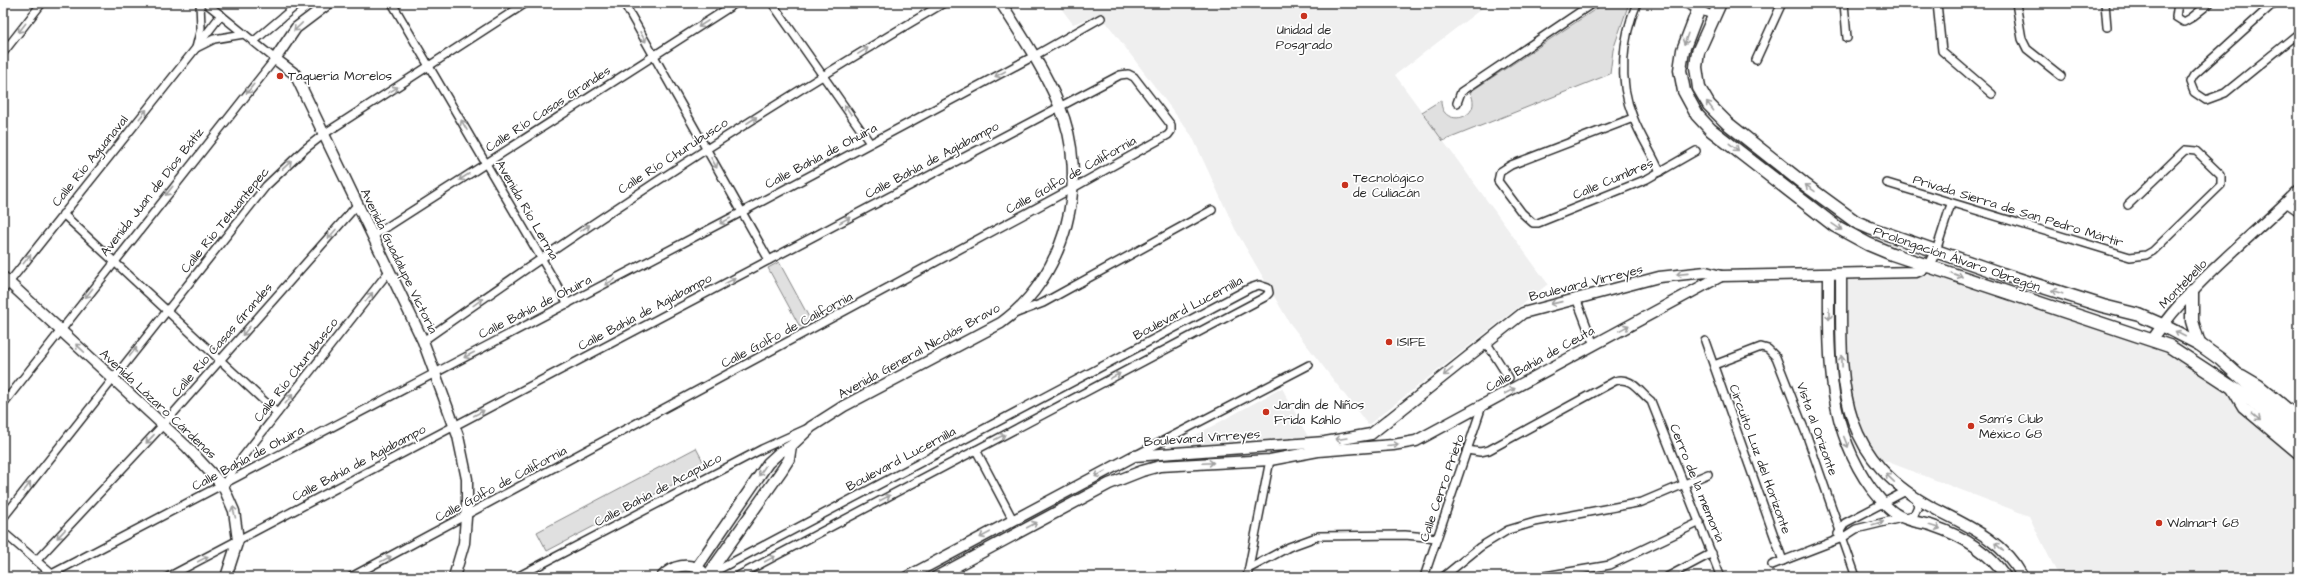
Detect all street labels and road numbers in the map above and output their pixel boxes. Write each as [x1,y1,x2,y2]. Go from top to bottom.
street label: Calle Río Casas Grandes [482,61,615,156]
street label: Calle Río Aguanaval [48,112,133,211]
street label: Calle Río Churubusco [614,113,732,198]
street label: Calle Bahía de Agiabampo [862,117,1003,204]
street label: Calle Bahía de Ohuira [762,119,881,193]
street label: Avenida Juan de Dios Bátiz [96,123,208,260]
street label: Calle Golfo de California [1002,131,1140,218]
street label: Calle Cumbres [1570,154,1657,204]
street label: Avenida Río Lerma [491,157,563,264]
street label: Calle Río Tehuantepec [176,163,274,277]
street label: Privada Sierra de San Pedro Mártir [1911,170,2125,252]
street label: Avenida Guadalupe Victoria [356,185,442,337]
street label: Prolongación Álvaro Obregón [1871,222,2043,297]
street label: Montebello [2155,255,2212,313]
street label: Boulevard Virreyes [1527,260,1646,307]
street label: Calle Bahía de Agiabampo [575,269,716,356]
street label: Calle Bahía de Ohuira [475,271,595,343]
street label: Boulevard Lucernilla [1130,271,1246,345]
street label: Calle Río Casas Grandes [167,279,277,401]
street label: Calle Golfo de California [718,287,856,372]
street label: Avenida General Nicolás Bravo [835,298,1004,403]
street label: Calle Río Churubusco [250,314,343,426]
street label: Calle Bahía de Ceuta [1482,321,1598,396]
street label: Avenida Lázaro Cárdenas [96,345,221,463]
street label: Vista al Orizonte [1792,380,1842,478]
street label: Circuito Luz del Horizonte [1725,382,1795,536]
street label: Calle Bahía de Agiabampo [289,420,430,507]
street label: Calle Bahía de Ohuira [189,421,308,495]
street label: Cerro de la memoria [1665,421,1729,545]
street label: Boulevard Lucernilla [843,422,959,496]
street label: Boulevard Virreyes [1143,425,1261,452]
street label: Calle Cerro Prieto [1415,431,1469,544]
street label: Calle Golfo de California [432,441,570,526]
street label: Calle Bahía de Acapulco [591,448,725,531]

